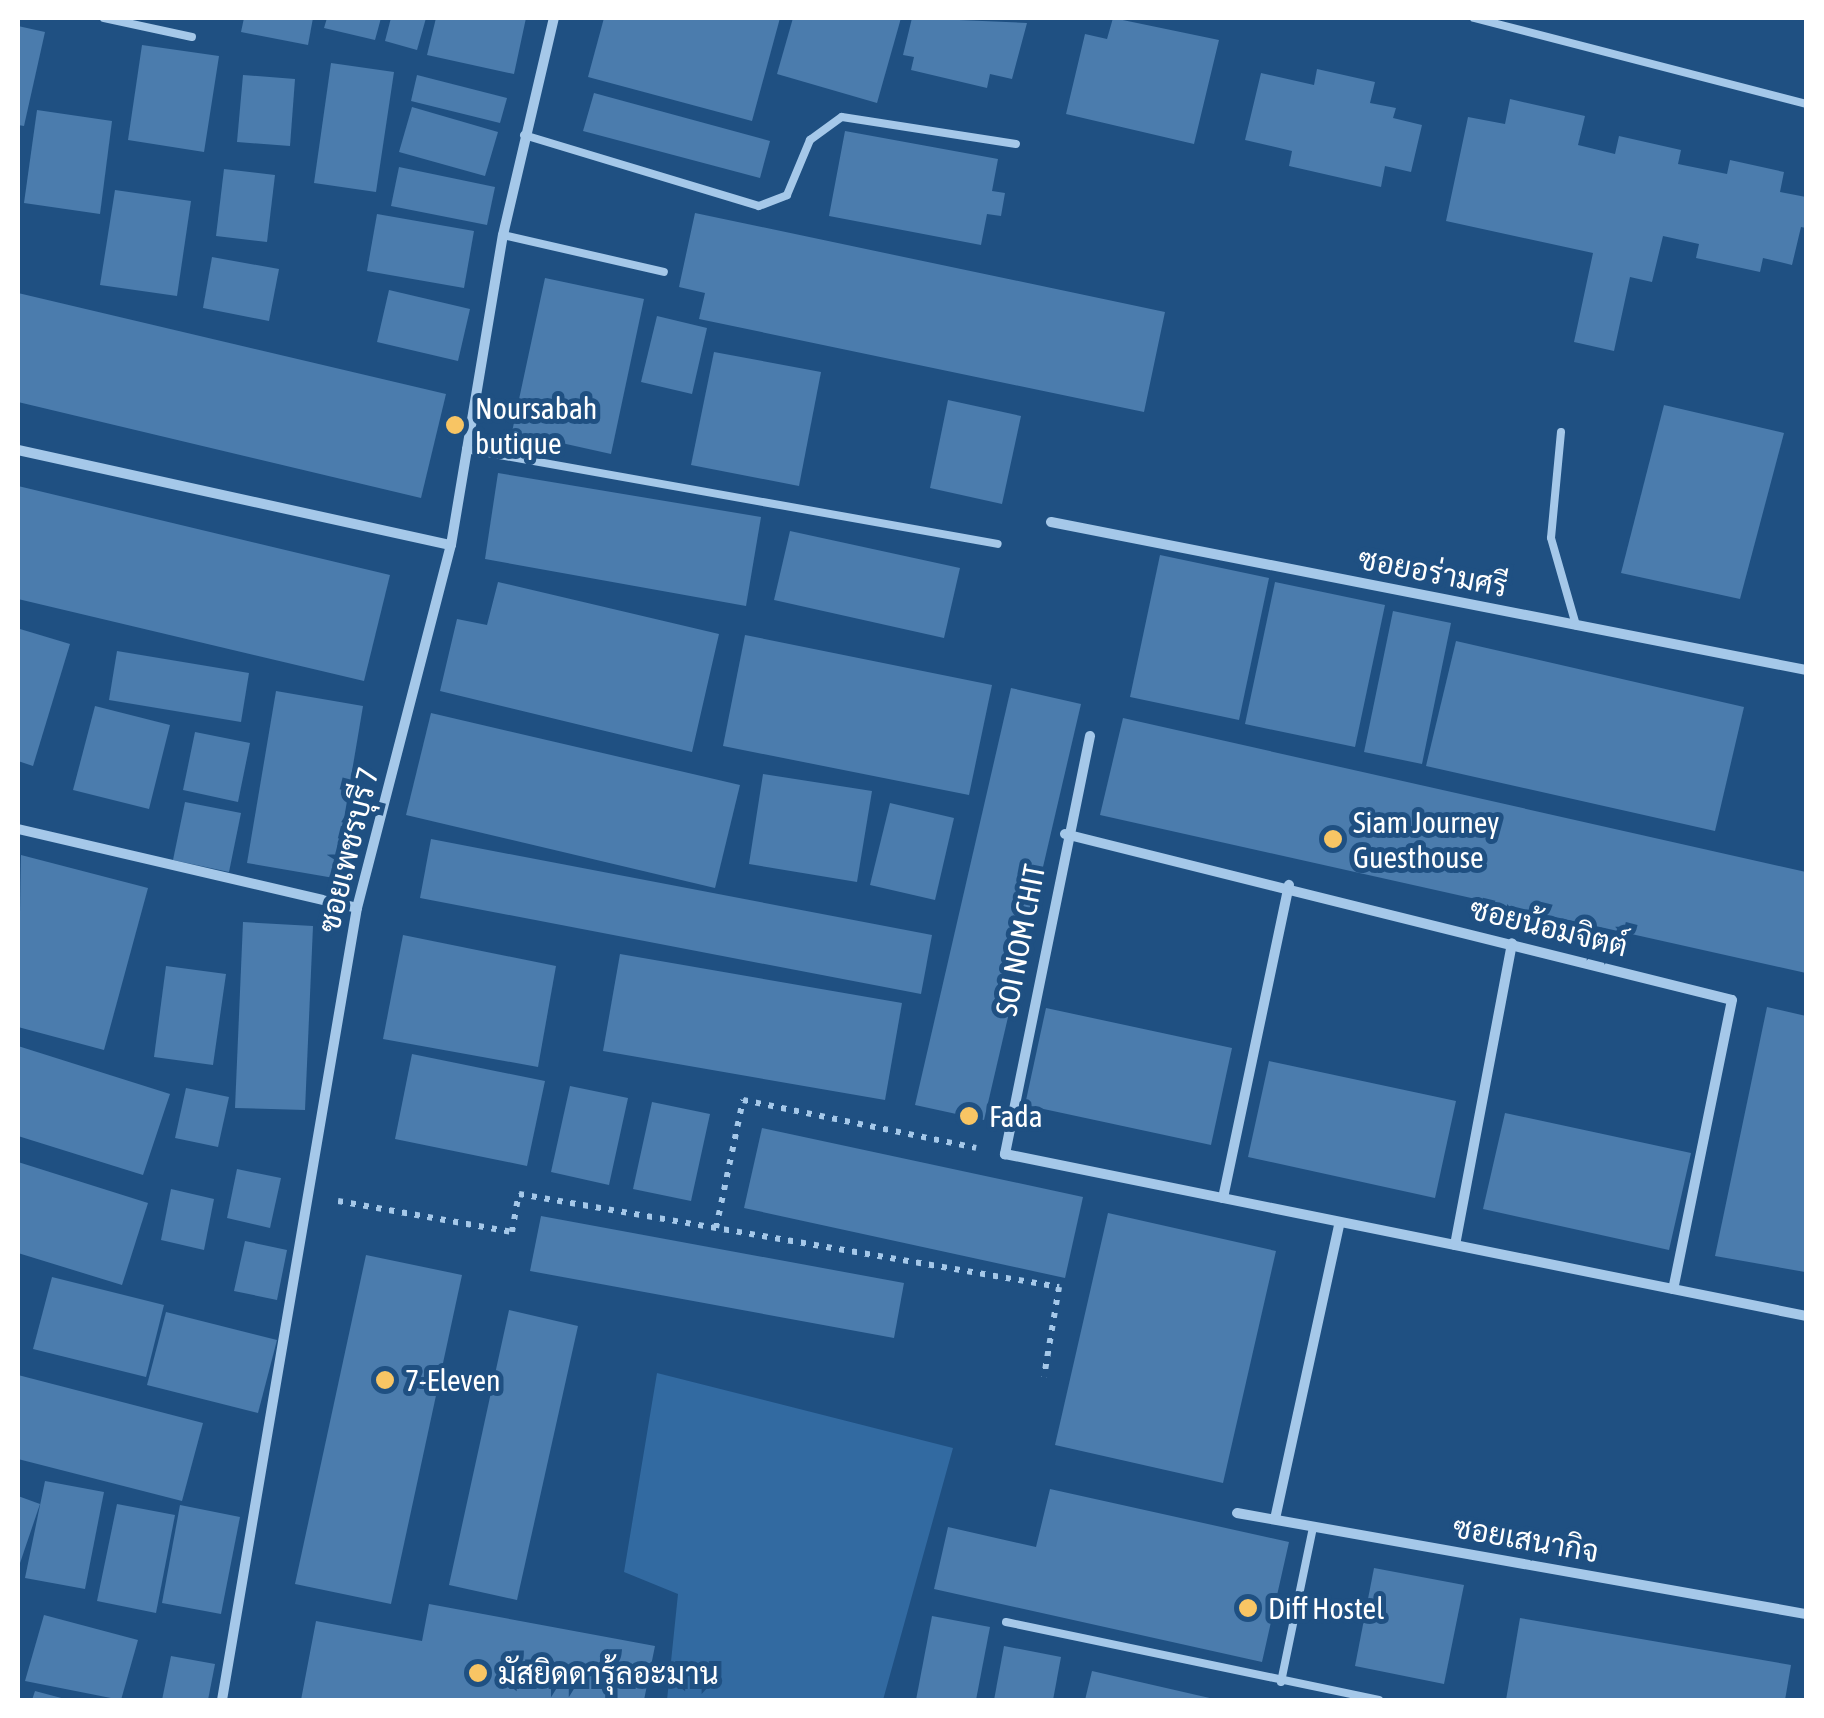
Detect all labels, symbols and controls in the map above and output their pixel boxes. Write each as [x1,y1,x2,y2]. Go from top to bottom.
place label: Noursabah butique [475,390,597,460]
marker: Noursabah butique [444,414,466,436]
street label: ซอยอร่ามศรี [1355,540,1511,604]
street label: ซอยเพชรบุรี 7 [310,764,386,936]
place label: Siam Journey Guesthouse [1353,804,1499,874]
marker: Siam Journey Guesthouse [1322,828,1344,850]
street label: SOI NOM CHIT [988,861,1052,1019]
street label: ซอยน้อมจิตต์ [1466,890,1632,964]
place label: Fada [989,1098,1043,1134]
marker: Fada [958,1105,980,1127]
place label: 7-Eleven [405,1362,501,1398]
marker: 7-Eleven [374,1369,396,1391]
street label: ซอยเสนากิจ [1450,1508,1602,1570]
place label: Diff Hostel [1268,1590,1384,1626]
marker: Diff Hostel [1237,1597,1259,1619]
place label: มัสยิดดารุ้ลอะมาน [498,1655,719,1691]
marker: มัสยิดดารุ้ลอะมาน [467,1662,489,1684]

